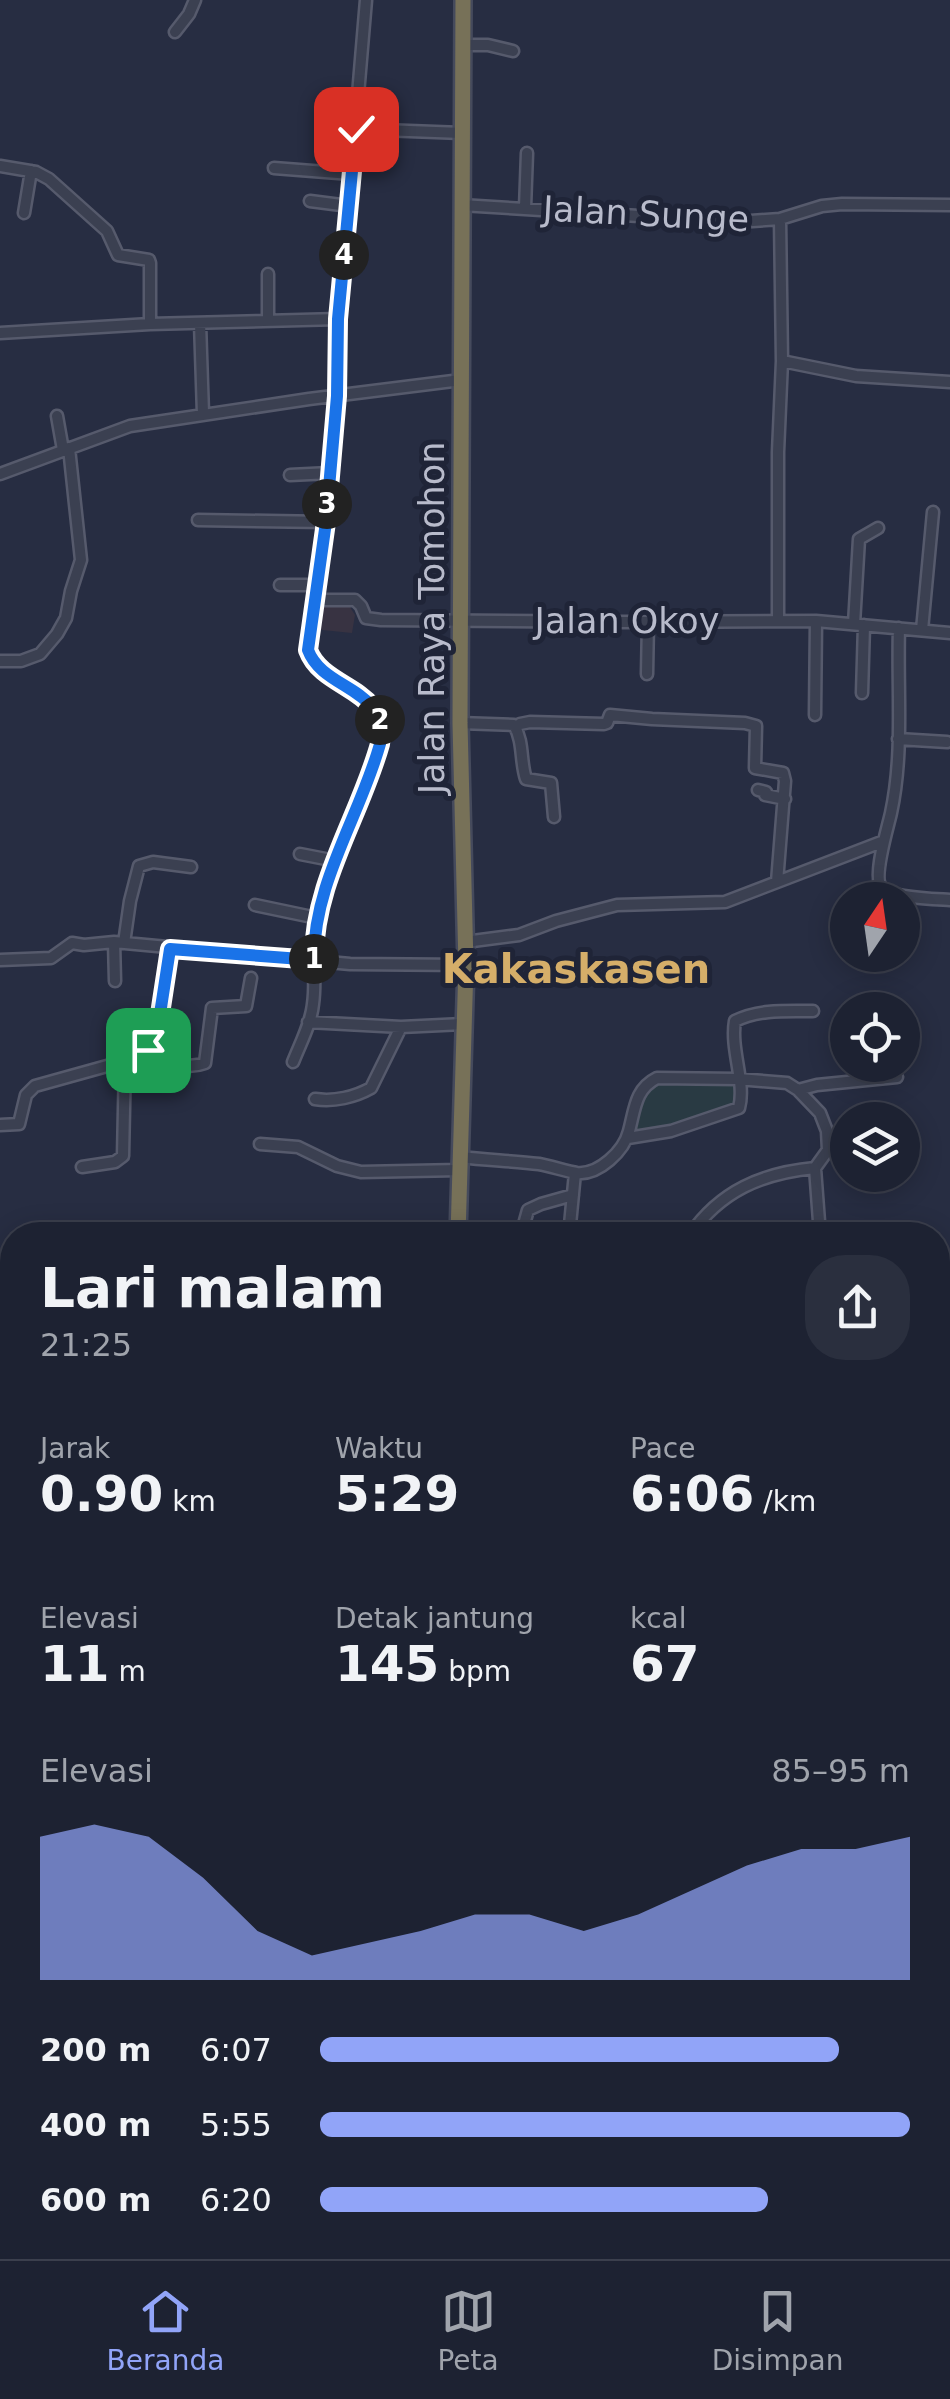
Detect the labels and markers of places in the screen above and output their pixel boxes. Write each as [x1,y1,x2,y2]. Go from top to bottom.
pin [314,87,399,172]
pin: 4 [319,230,369,280]
pin: 3 [302,479,352,529]
pin: 2 [355,695,405,745]
pin: 1 [289,934,339,984]
pin [106,1008,191,1093]

